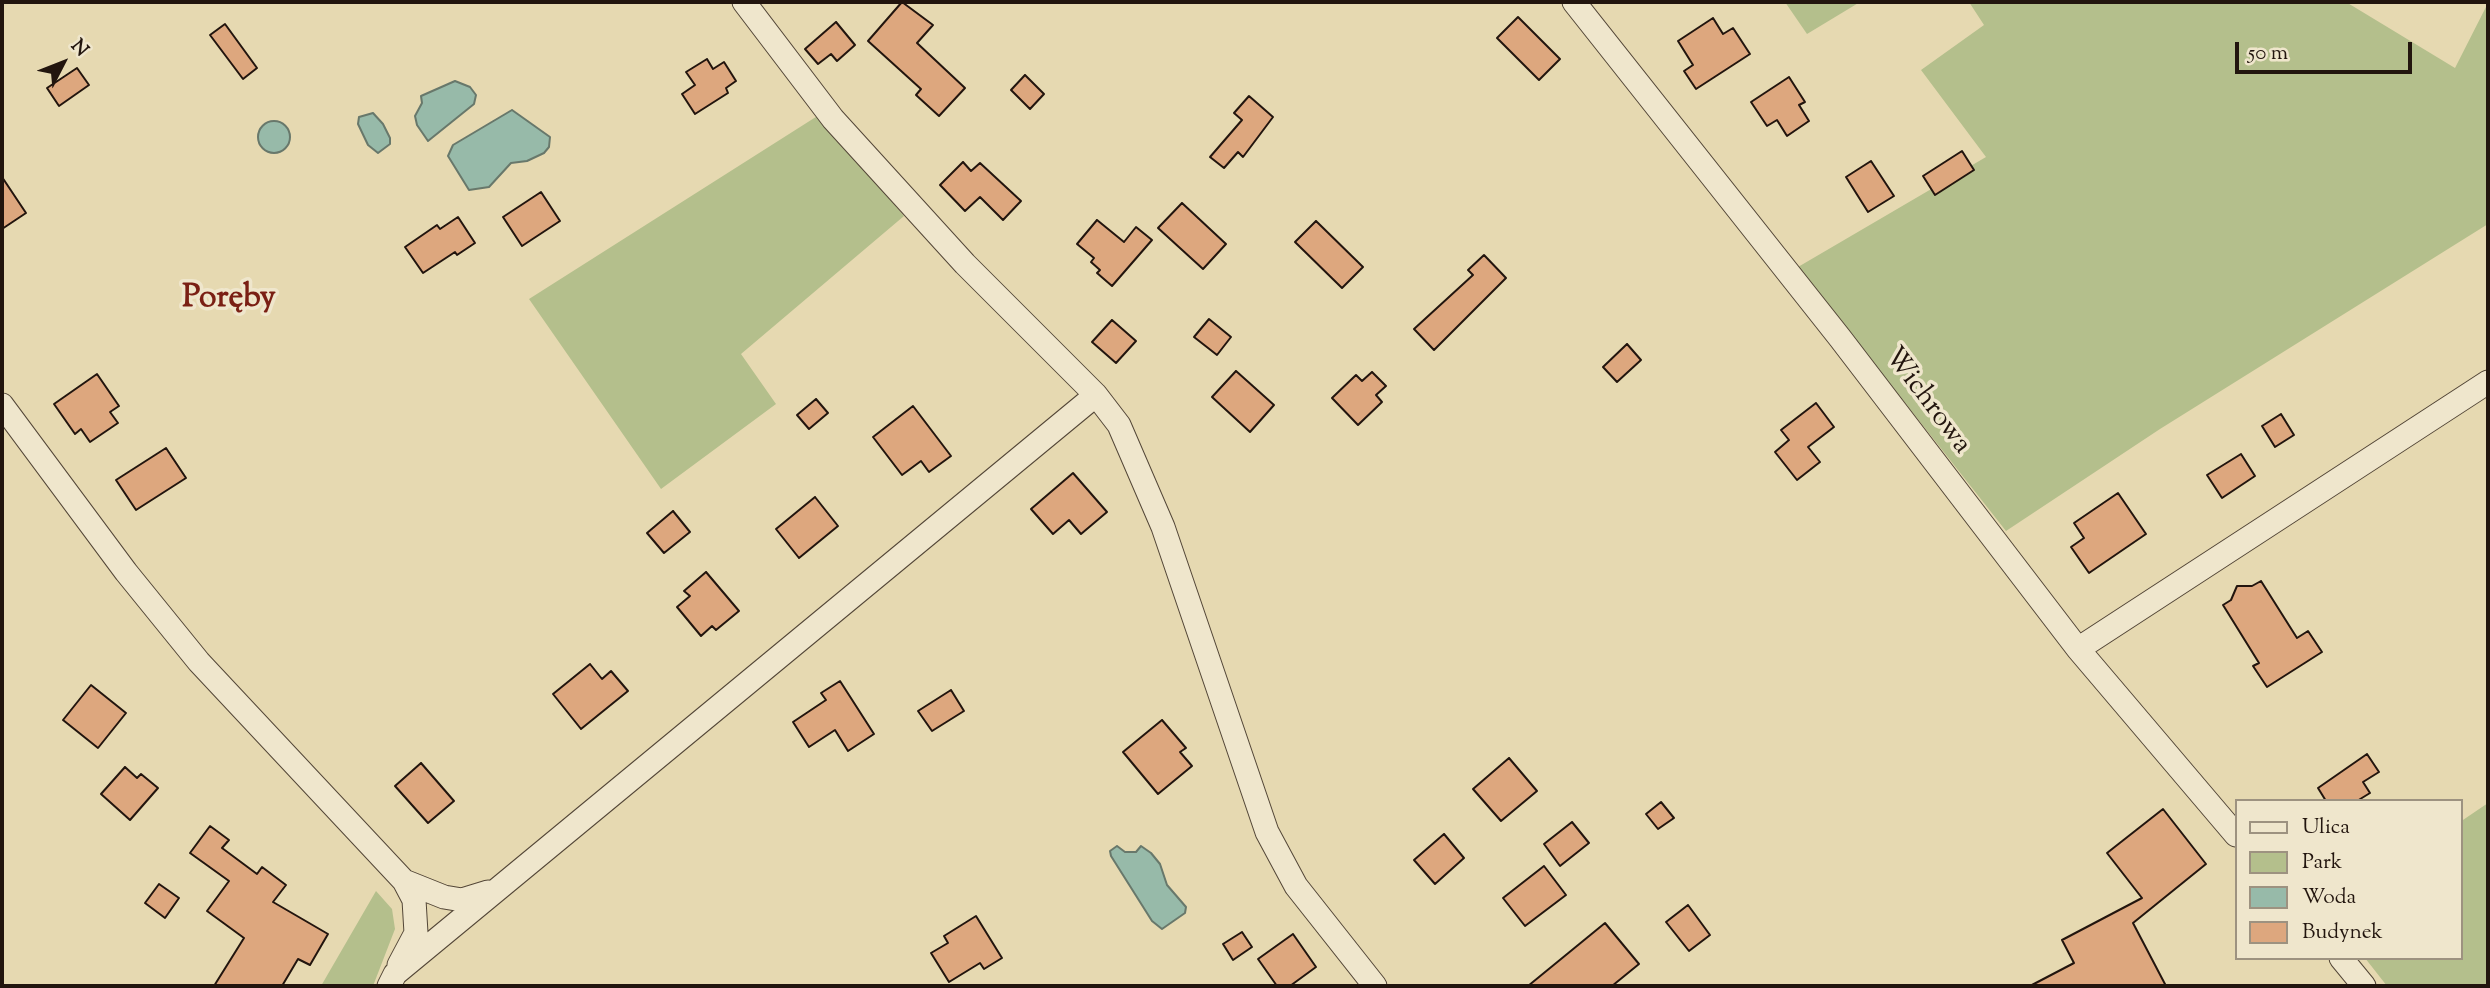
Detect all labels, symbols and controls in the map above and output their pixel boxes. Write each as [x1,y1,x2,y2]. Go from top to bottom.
north arrow [28,28,98,98]
scale bar [2238,28,2415,72]
text: N [64,34,94,63]
text: 50 m [2248,39,2288,69]
district label: Poręby [182,282,276,320]
street label: Wichrowa [1875,342,1977,462]
legend [2234,799,2462,960]
text: Ulica [2302,813,2350,843]
text: Park [2302,848,2342,878]
text: Woda [2302,883,2356,913]
text: Budynek [2302,918,2383,948]

